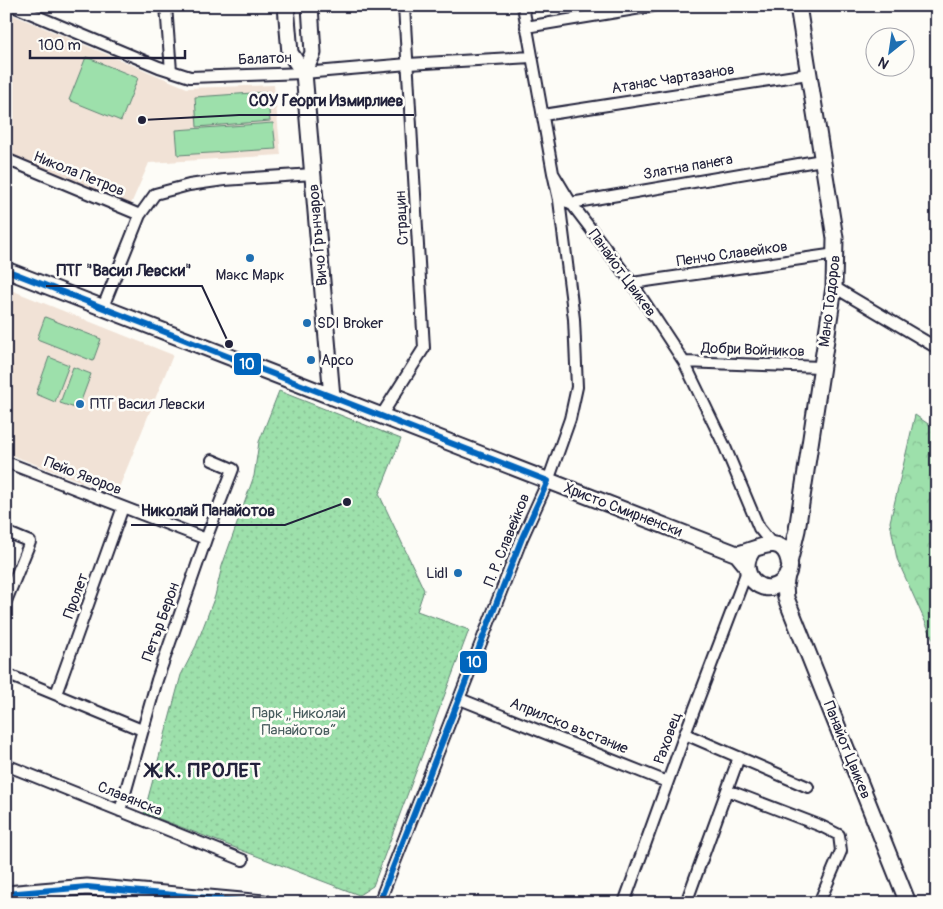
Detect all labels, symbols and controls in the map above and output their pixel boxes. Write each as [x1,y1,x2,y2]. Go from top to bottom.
scale bar [30,28,185,60]
north arrow [866,28,916,78]
text: 100 m [38,36,81,55]
street label: Балатон [238,49,292,69]
text: N [875,53,892,73]
street label: Атанас Чартазанов [610,60,736,98]
callout: СОУ Георги Измирлиев [239,84,414,115]
text: СОУ Георги Измирлиев [249,91,403,111]
street label: Никола Петров [31,147,127,201]
street label: Златна панега [642,150,734,184]
street label: Вичо Грънчаров [304,183,332,287]
street label: Страцин [391,190,413,246]
street label: Панайот Цвикев [584,225,660,321]
street label: Пенчо Славейков [675,237,789,271]
marker: Макс Марк [244,252,256,264]
street label: Мано Тодоров [815,254,845,348]
callout: ПТГ "Васил Левски" [46,255,202,286]
text: ПТГ "Васил Левски" [56,261,192,281]
place label: Макс Марк [216,266,285,285]
place label: SDI Broker [317,314,384,333]
marker: SDI Broker [301,317,313,329]
street label: Добри Войников [700,339,805,361]
place label: Арсо [321,351,354,370]
line badge: 10 [233,352,262,376]
marker: Арсо [305,354,317,366]
text: 10 [239,356,255,373]
place label: ПТГ Васил Левски [90,395,205,414]
marker: ПТГ Васил Левски [74,398,86,410]
street label: Пейо Яворов [42,453,124,499]
street label: Христо Смирненски [561,479,685,541]
street label: П. Р. Славейков [480,491,534,589]
callout: Николай Панайотов [131,494,285,525]
text: Николай Панайотов [141,501,275,521]
place label: Lidl [426,564,448,583]
marker: Lidl [452,567,464,579]
street label: Пролет [59,570,93,621]
street label: Петър Берон [138,580,184,664]
line badge: 10 [459,650,488,674]
text: 10 [466,654,482,671]
street label: Априлско въстание [507,694,631,759]
street label: Панайот Цвикев [819,698,875,802]
park label: Парк „Николай Панайотов“ [252,704,346,740]
street label: Раховец [650,709,686,767]
district label: Ж.К. ПРОЛЕТ [143,758,262,783]
street label: Славянска [95,777,165,821]

